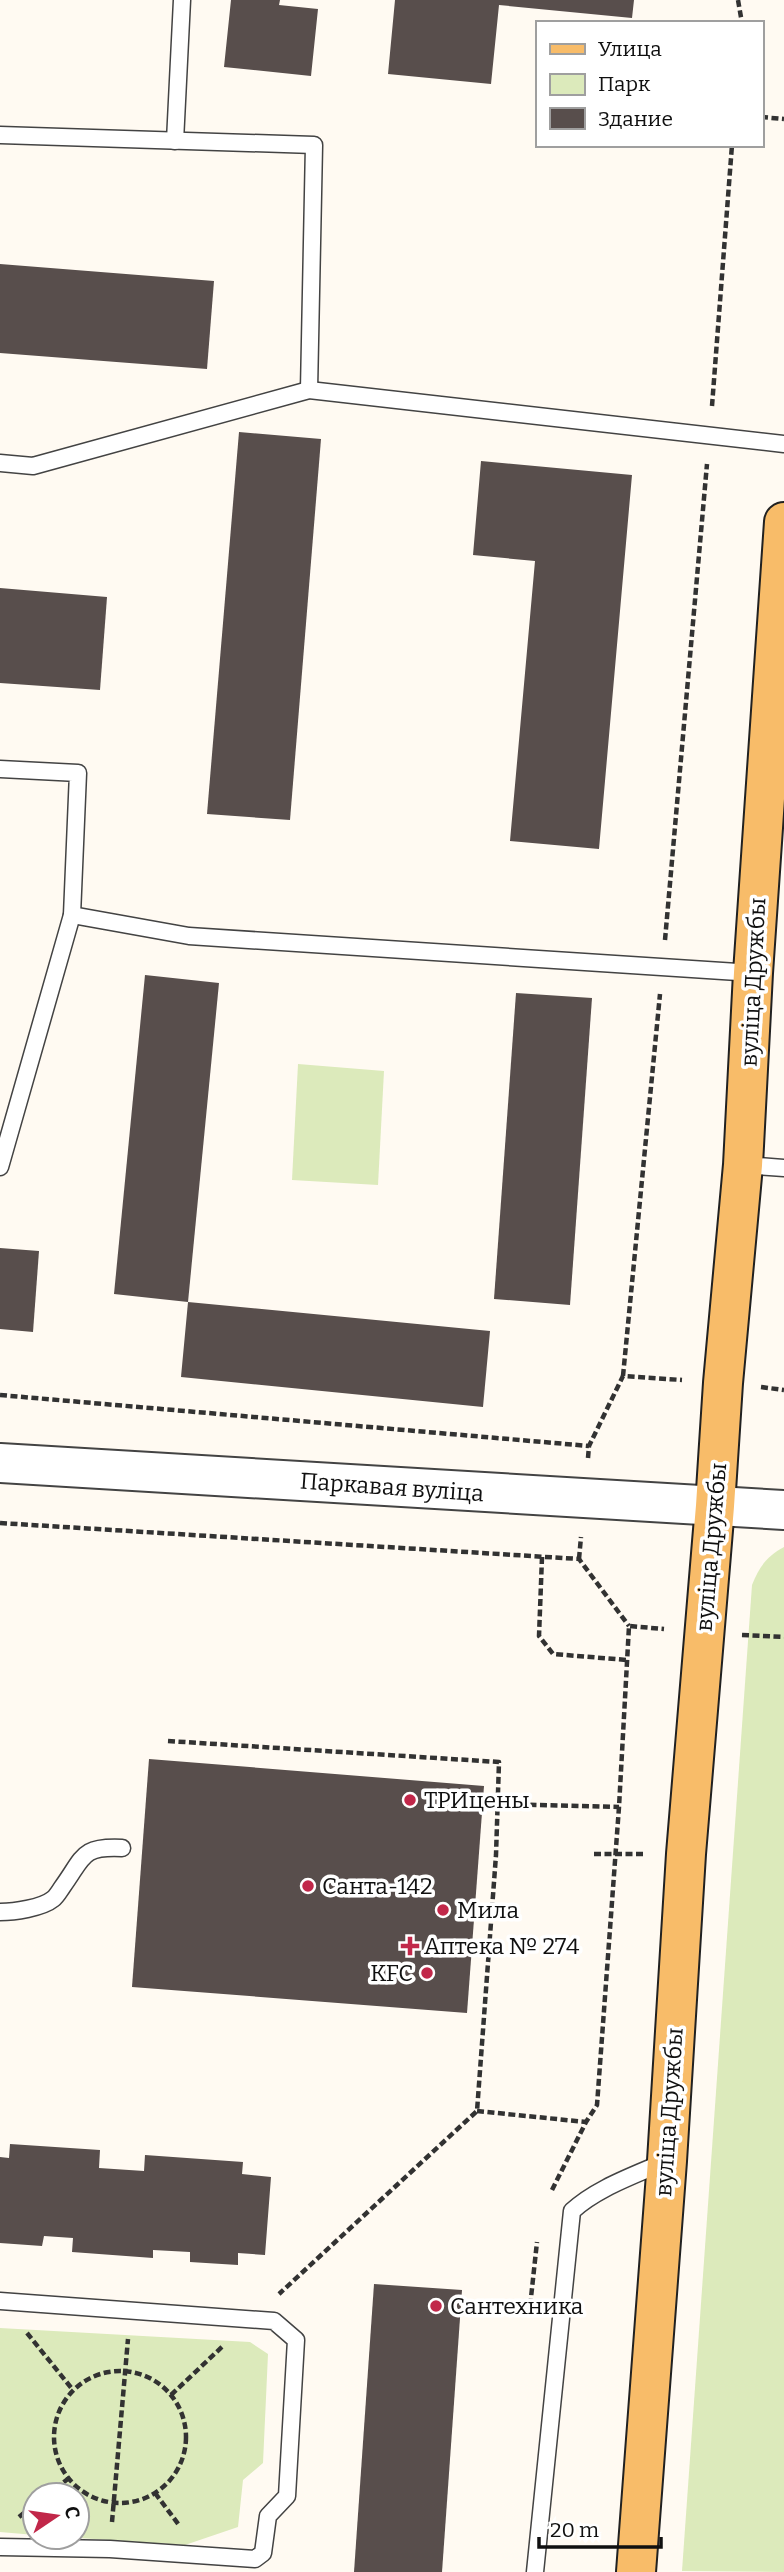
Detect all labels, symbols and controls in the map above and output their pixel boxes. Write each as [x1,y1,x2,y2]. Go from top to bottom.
legend [536,21,763,147]
text: Улица [598,36,662,62]
text: Парк [598,71,651,97]
text: Здание [598,106,673,132]
street label: вуліца Дружбы [735,897,771,1067]
street label: вуліца Дружбы [690,1461,732,1633]
street label: Паркавая вуліца [299,1467,485,1507]
place label: ТРИцены [424,1786,530,1814]
marker: ТРИцены [402,1792,418,1808]
place label: Санта-142 [322,1872,433,1900]
marker: Санта-142 [300,1878,316,1894]
place label: Мила [457,1896,519,1924]
marker: Мила [435,1902,451,1918]
place label: Аптека № 274 [424,1932,580,1960]
marker: Аптека № 274 [402,1938,418,1954]
place label: KFC [370,1959,413,1987]
marker: KFC [419,1965,435,1981]
street label: вуліца Дружбы [649,2027,689,2197]
place label: Сантехника [450,2292,584,2320]
marker: Сантехника [428,2298,444,2314]
north arrow [21,2481,91,2551]
text: С [60,2504,85,2521]
scale bar [539,2506,662,2550]
text: 20 m [550,2517,599,2543]

